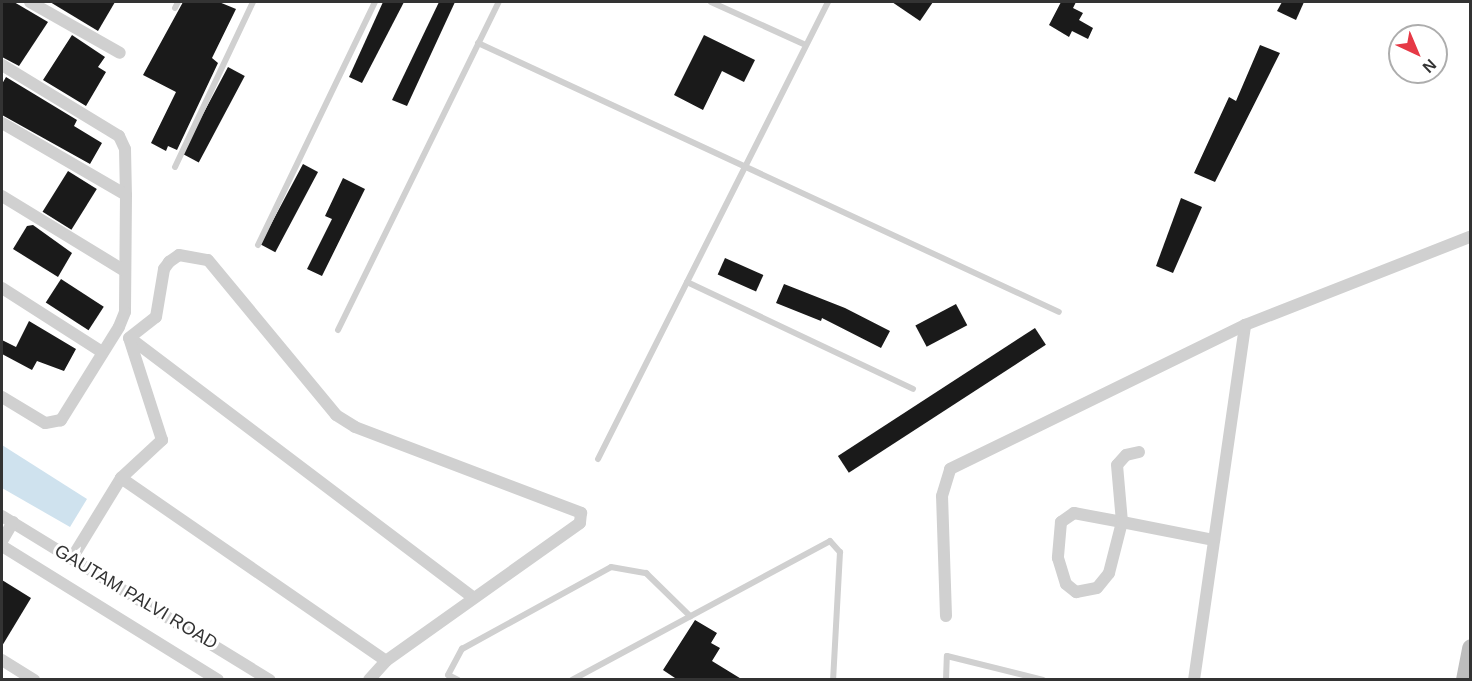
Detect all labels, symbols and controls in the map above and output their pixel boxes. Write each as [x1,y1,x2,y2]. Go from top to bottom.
north arrow [1388,24,1448,84]
text: N [1419,56,1440,76]
street label: GAUTAM PALVI ROAD [51,540,221,654]

